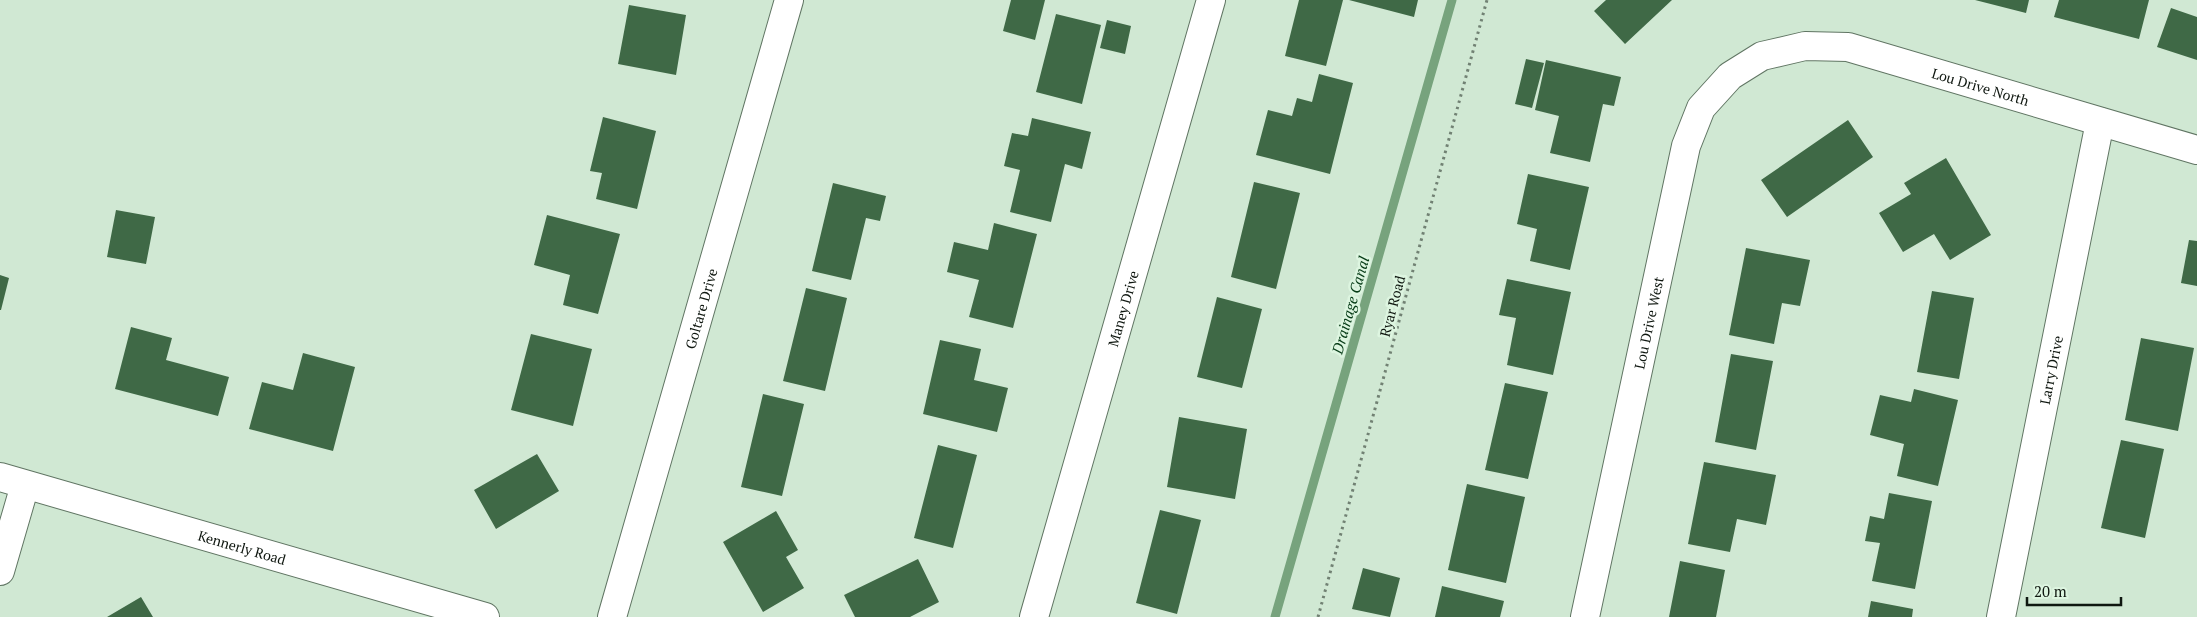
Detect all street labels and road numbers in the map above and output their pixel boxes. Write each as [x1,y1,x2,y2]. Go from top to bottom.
street label: Lou Drive North [1930,63,2032,110]
street label: Goltare Drive [680,266,721,351]
street label: Maney Drive [1103,268,1142,349]
street label: Ryar Road [1375,273,1409,339]
street label: Lou Drive West [1629,274,1667,371]
street label: Larry Drive [2034,334,2067,406]
street label: Kennerly Road [196,525,288,569]

